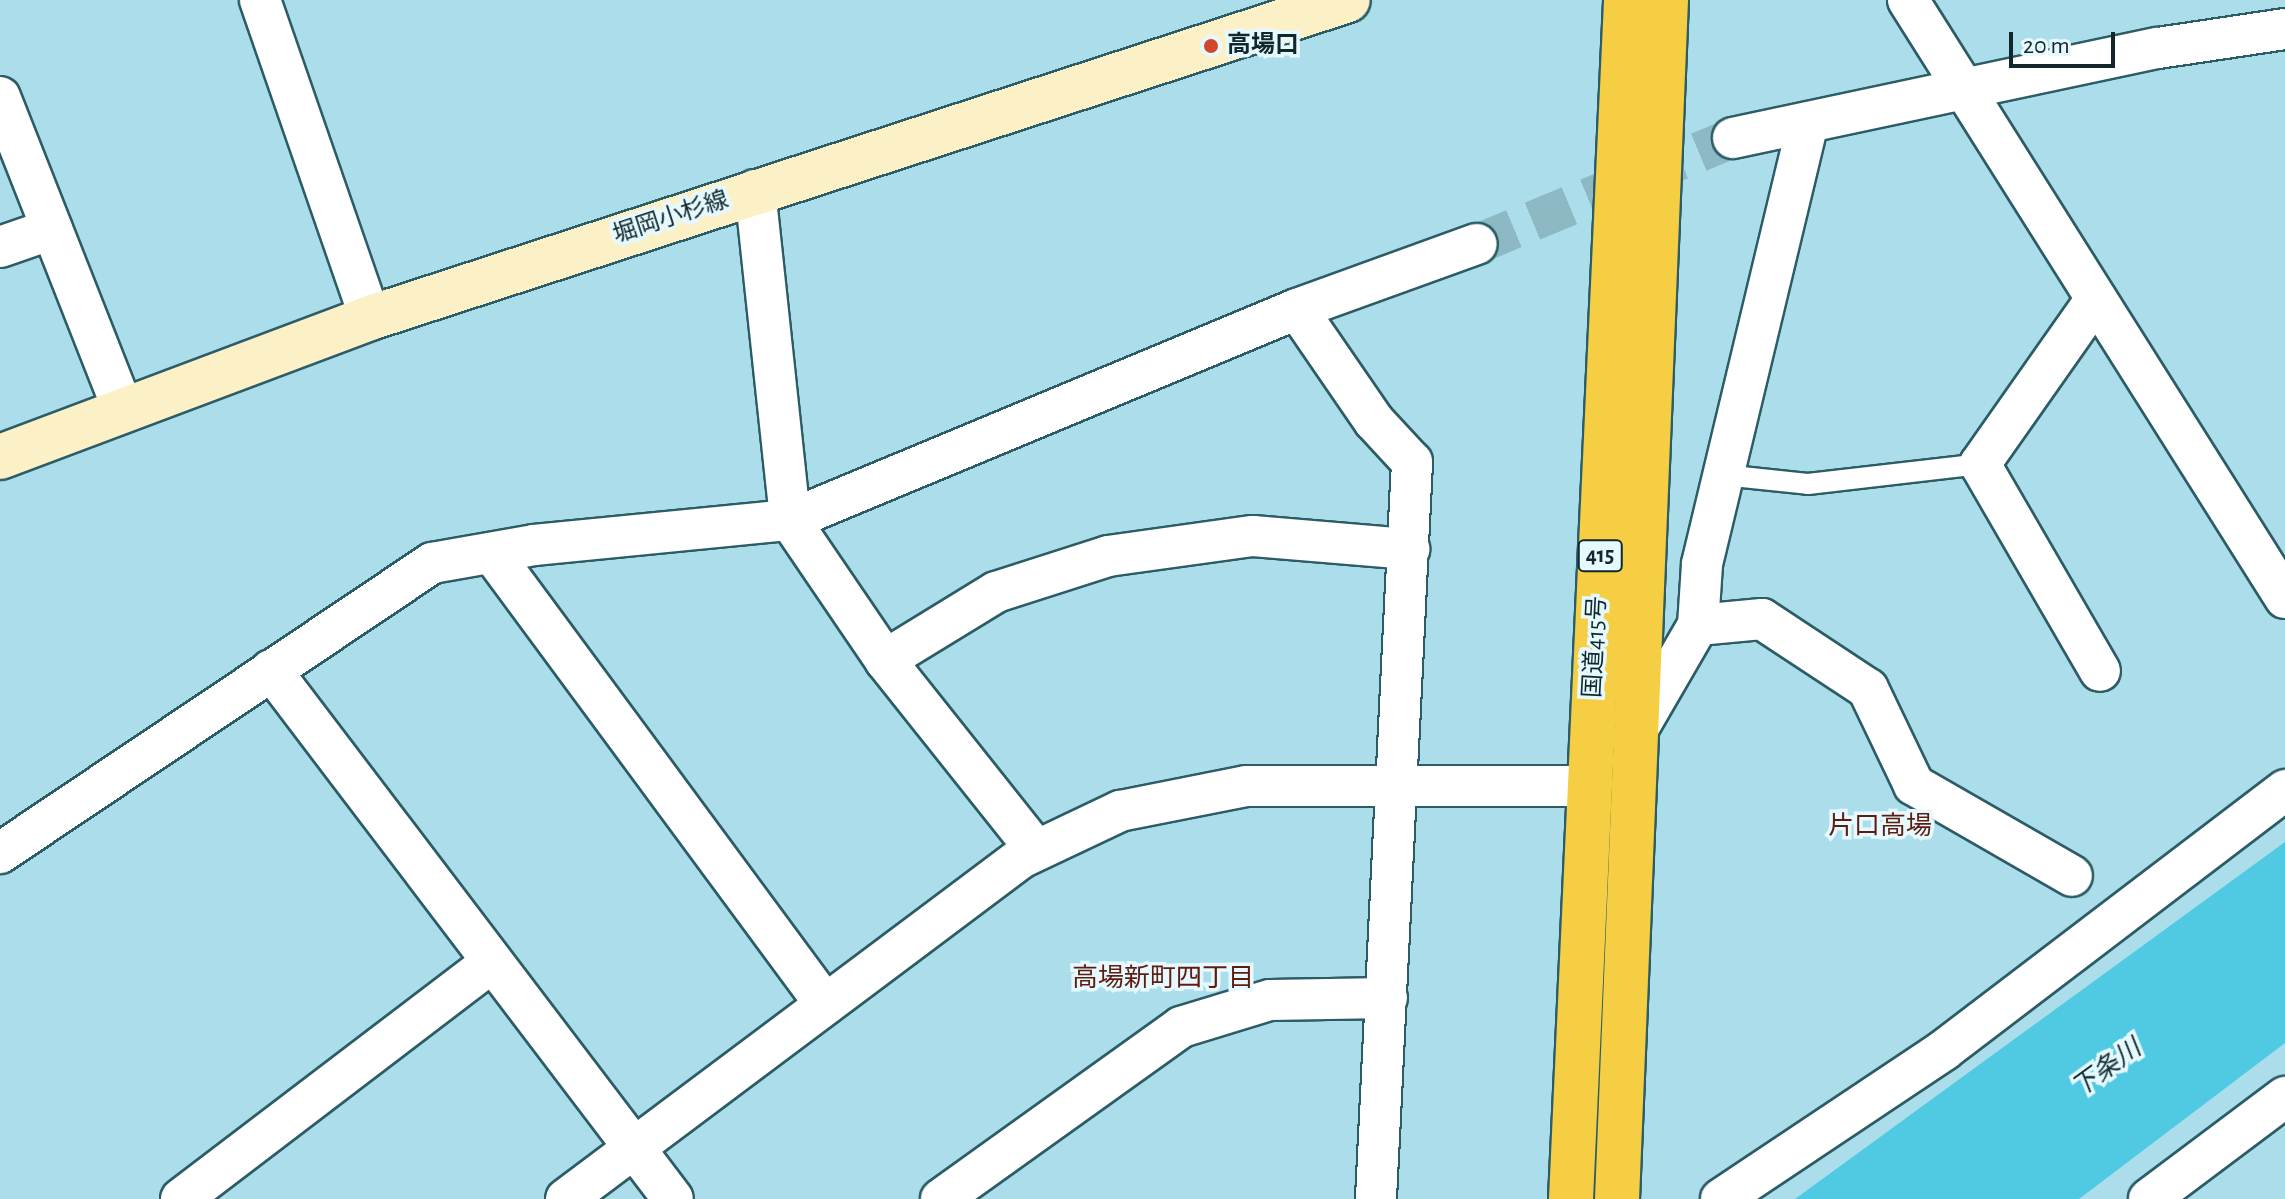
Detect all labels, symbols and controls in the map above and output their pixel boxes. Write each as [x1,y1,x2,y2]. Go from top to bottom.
scale bar [2013,16,2119,66]
place label: 高場口 [1227,32,1299,60]
text: 20 m [2023,34,2070,58]
marker: 高場口 [1202,37,1220,55]
street label: 堀岡小杉線 [609,186,733,250]
road number: 415 [1576,538,1624,574]
street label: 国道415号 [1579,595,1613,699]
district label: 片口高場 [1828,811,1932,843]
district label: 高場新町四丁目 [1072,963,1254,995]
water label: 下条川 [2066,1033,2148,1105]

